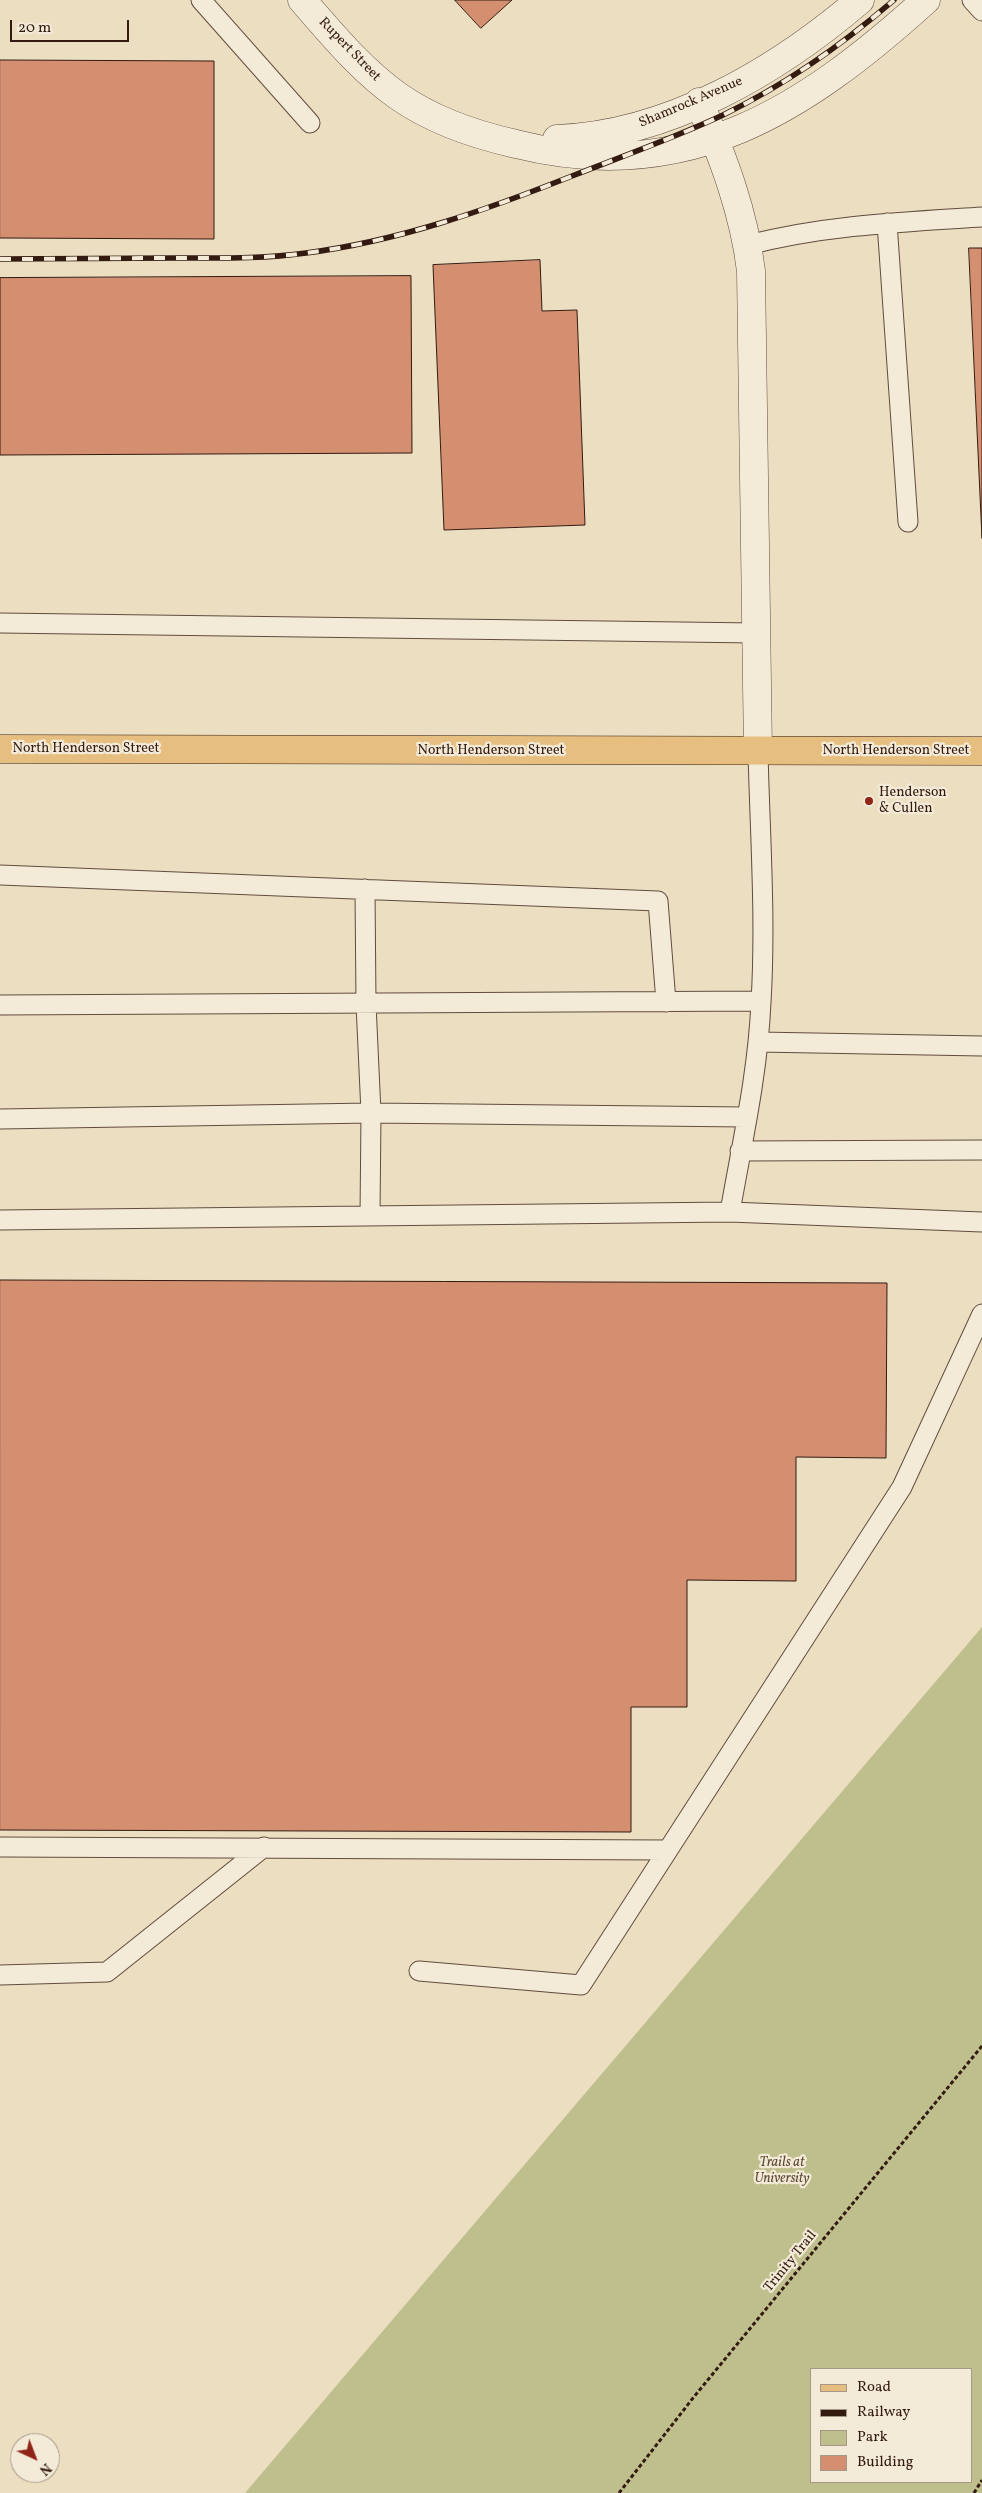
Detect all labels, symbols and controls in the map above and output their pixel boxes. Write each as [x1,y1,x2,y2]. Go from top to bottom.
scale bar [12,10,131,42]
street label: Rupert Street [314,15,384,85]
text: 20 m [18,18,51,39]
street label: Shamrock Avenue [637,74,745,132]
street label: North Henderson Street [13,741,159,757]
street label: North Henderson Street [418,743,564,759]
street label: North Henderson Street [823,743,969,759]
place label: Henderson & Cullen [879,785,947,818]
marker: Henderson & Cullen [863,795,875,807]
park label: Trails at University [754,2155,810,2188]
street label: Trinity Trail [761,2228,821,2296]
legend [810,2368,972,2483]
text: Road [857,2377,891,2398]
text: Railway [857,2402,910,2423]
text: Park [857,2427,888,2448]
north arrow [10,2433,60,2483]
text: Building [857,2452,913,2473]
text: N [35,2458,55,2479]

